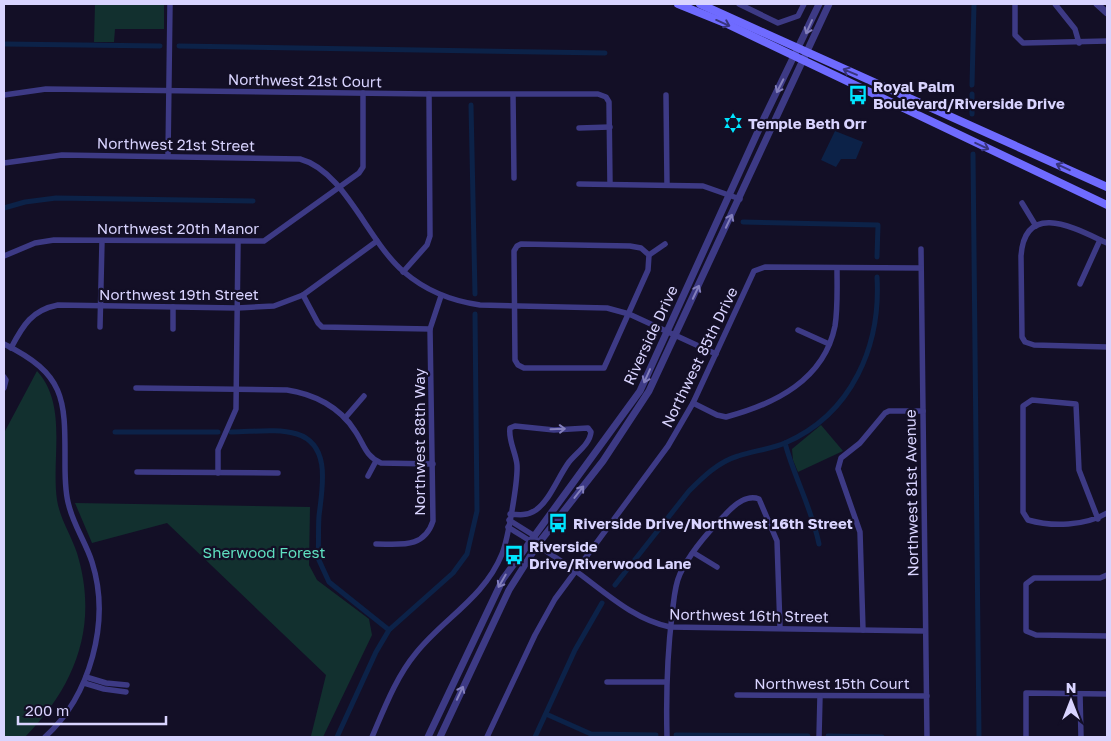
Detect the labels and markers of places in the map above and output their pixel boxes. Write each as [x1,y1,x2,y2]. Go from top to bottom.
place label: Royal Palm Boulevard/Riverside Drive [873,77,1065,112]
bus stop icon: Royal Palm Boulevard/Riverside Drive [847,84,869,106]
synagogue icon: Temple Beth Orr [722,112,744,134]
place label: Temple Beth Orr [748,114,867,132]
bus stop icon: Riverside Drive/Northwest 16th Street [547,512,569,534]
place label: Riverside Drive/Northwest 16th Street [573,514,853,532]
place label: Riverside Drive/Riverwood Lane [529,537,691,572]
bus stop icon: Riverside Drive/Riverwood Lane [503,544,525,566]

